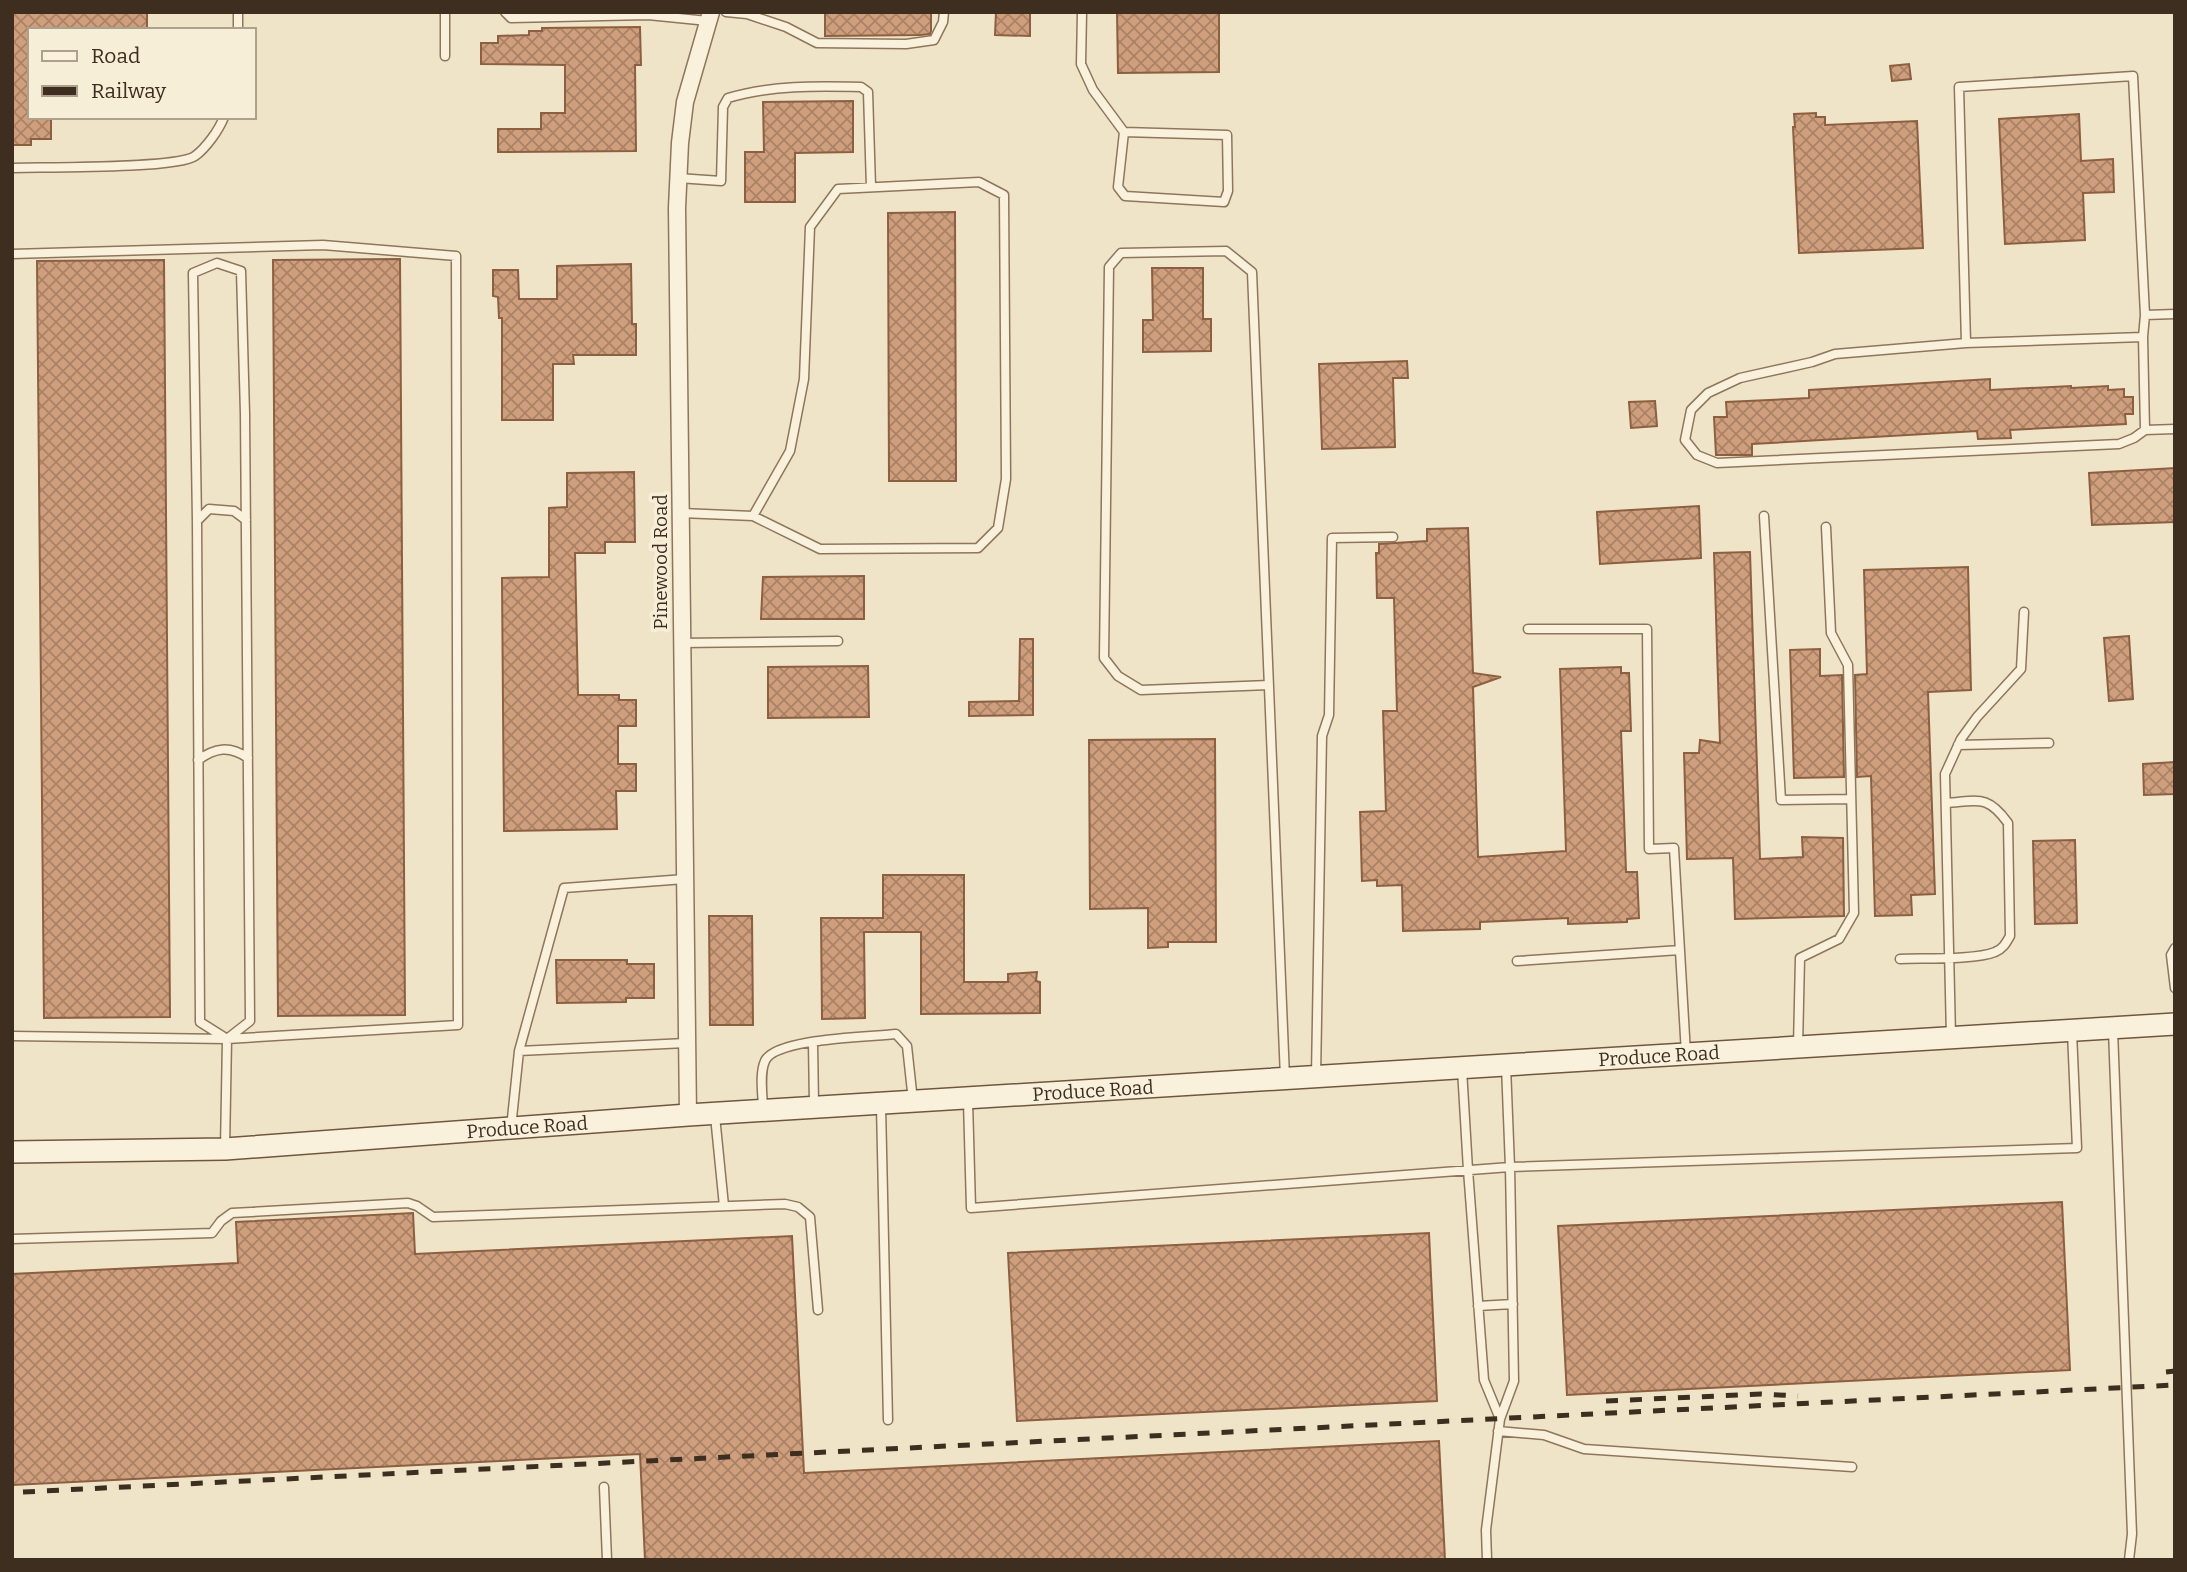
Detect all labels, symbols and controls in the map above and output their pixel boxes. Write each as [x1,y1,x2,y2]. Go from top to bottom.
legend [28,28,256,119]
text: Road [91,43,140,69]
text: Railway [91,78,167,104]
street label: Pinewood Road [649,494,672,630]
street label: Produce Road [1598,1040,1720,1071]
street label: Produce Road [1032,1075,1154,1105]
street label: Produce Road [466,1111,589,1143]

